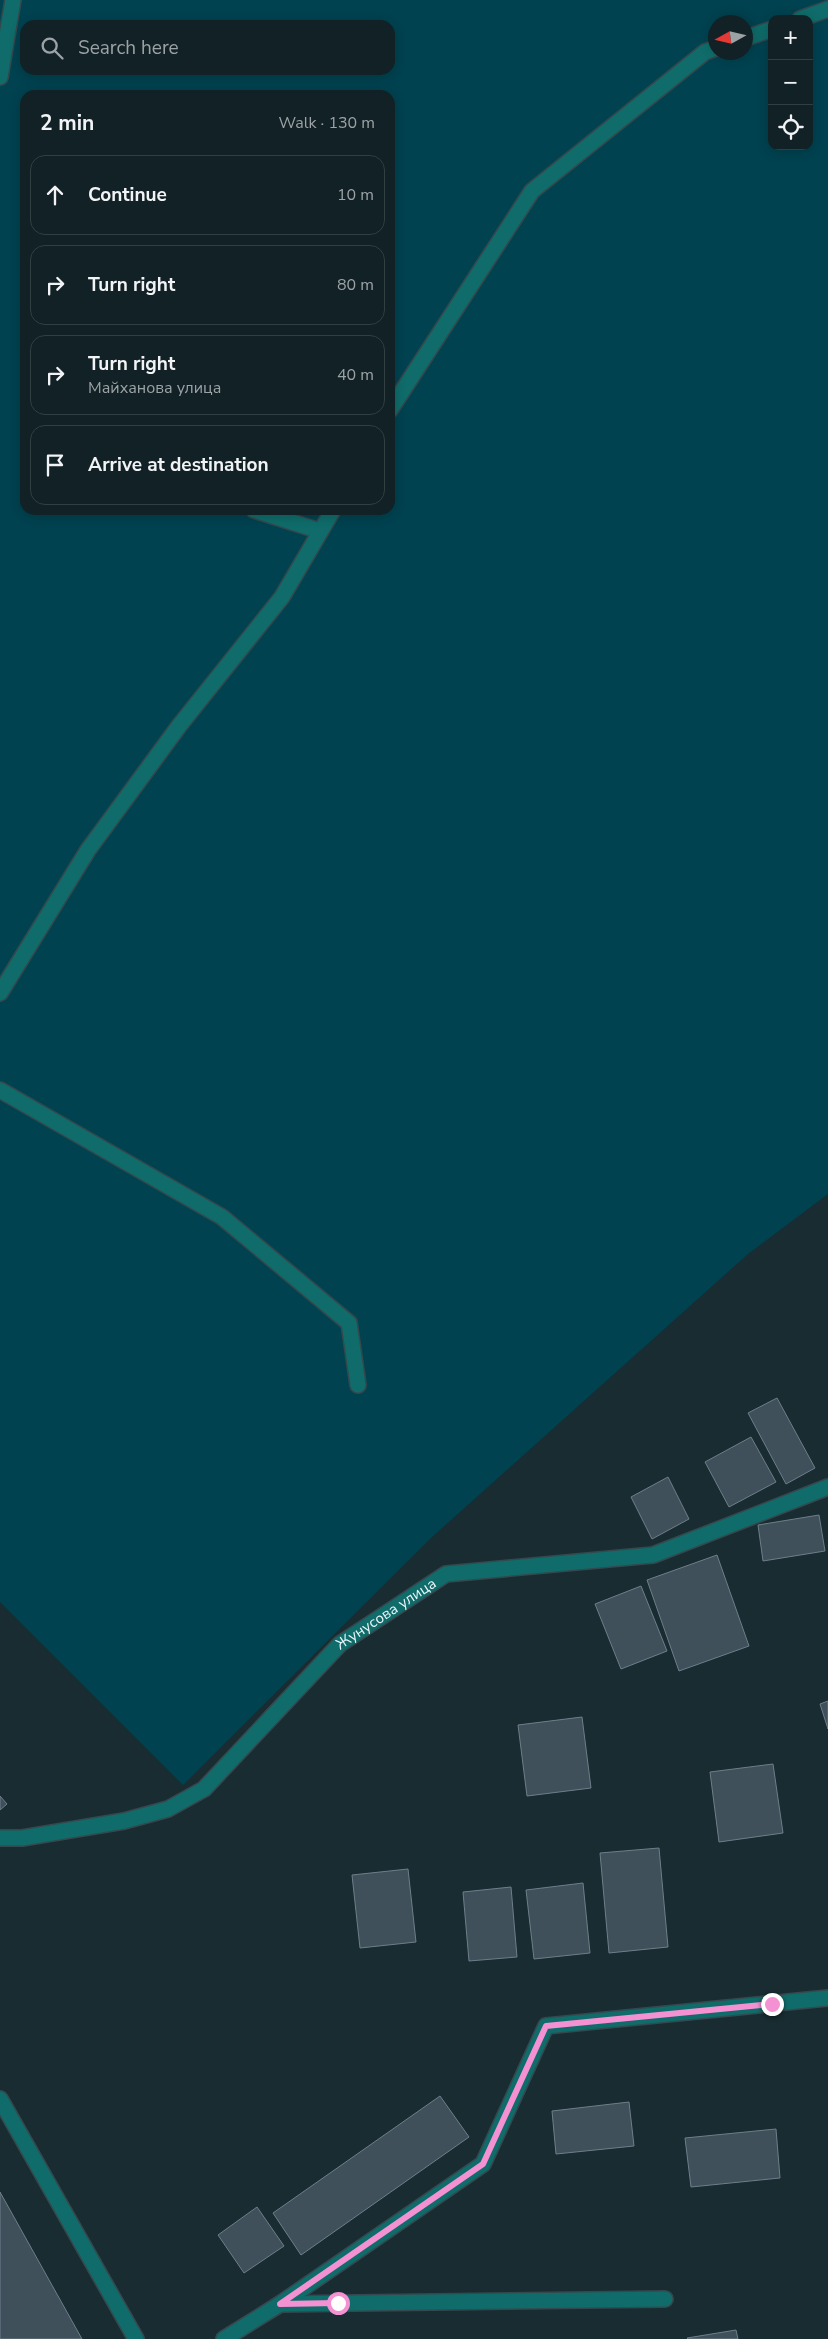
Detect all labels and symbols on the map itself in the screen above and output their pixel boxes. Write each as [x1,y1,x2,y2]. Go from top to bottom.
north arrow [708,15,753,60]
street label: Жунусова улица [332,1573,440,1654]
route end [761,1993,784,2016]
route start [327,2292,350,2315]

